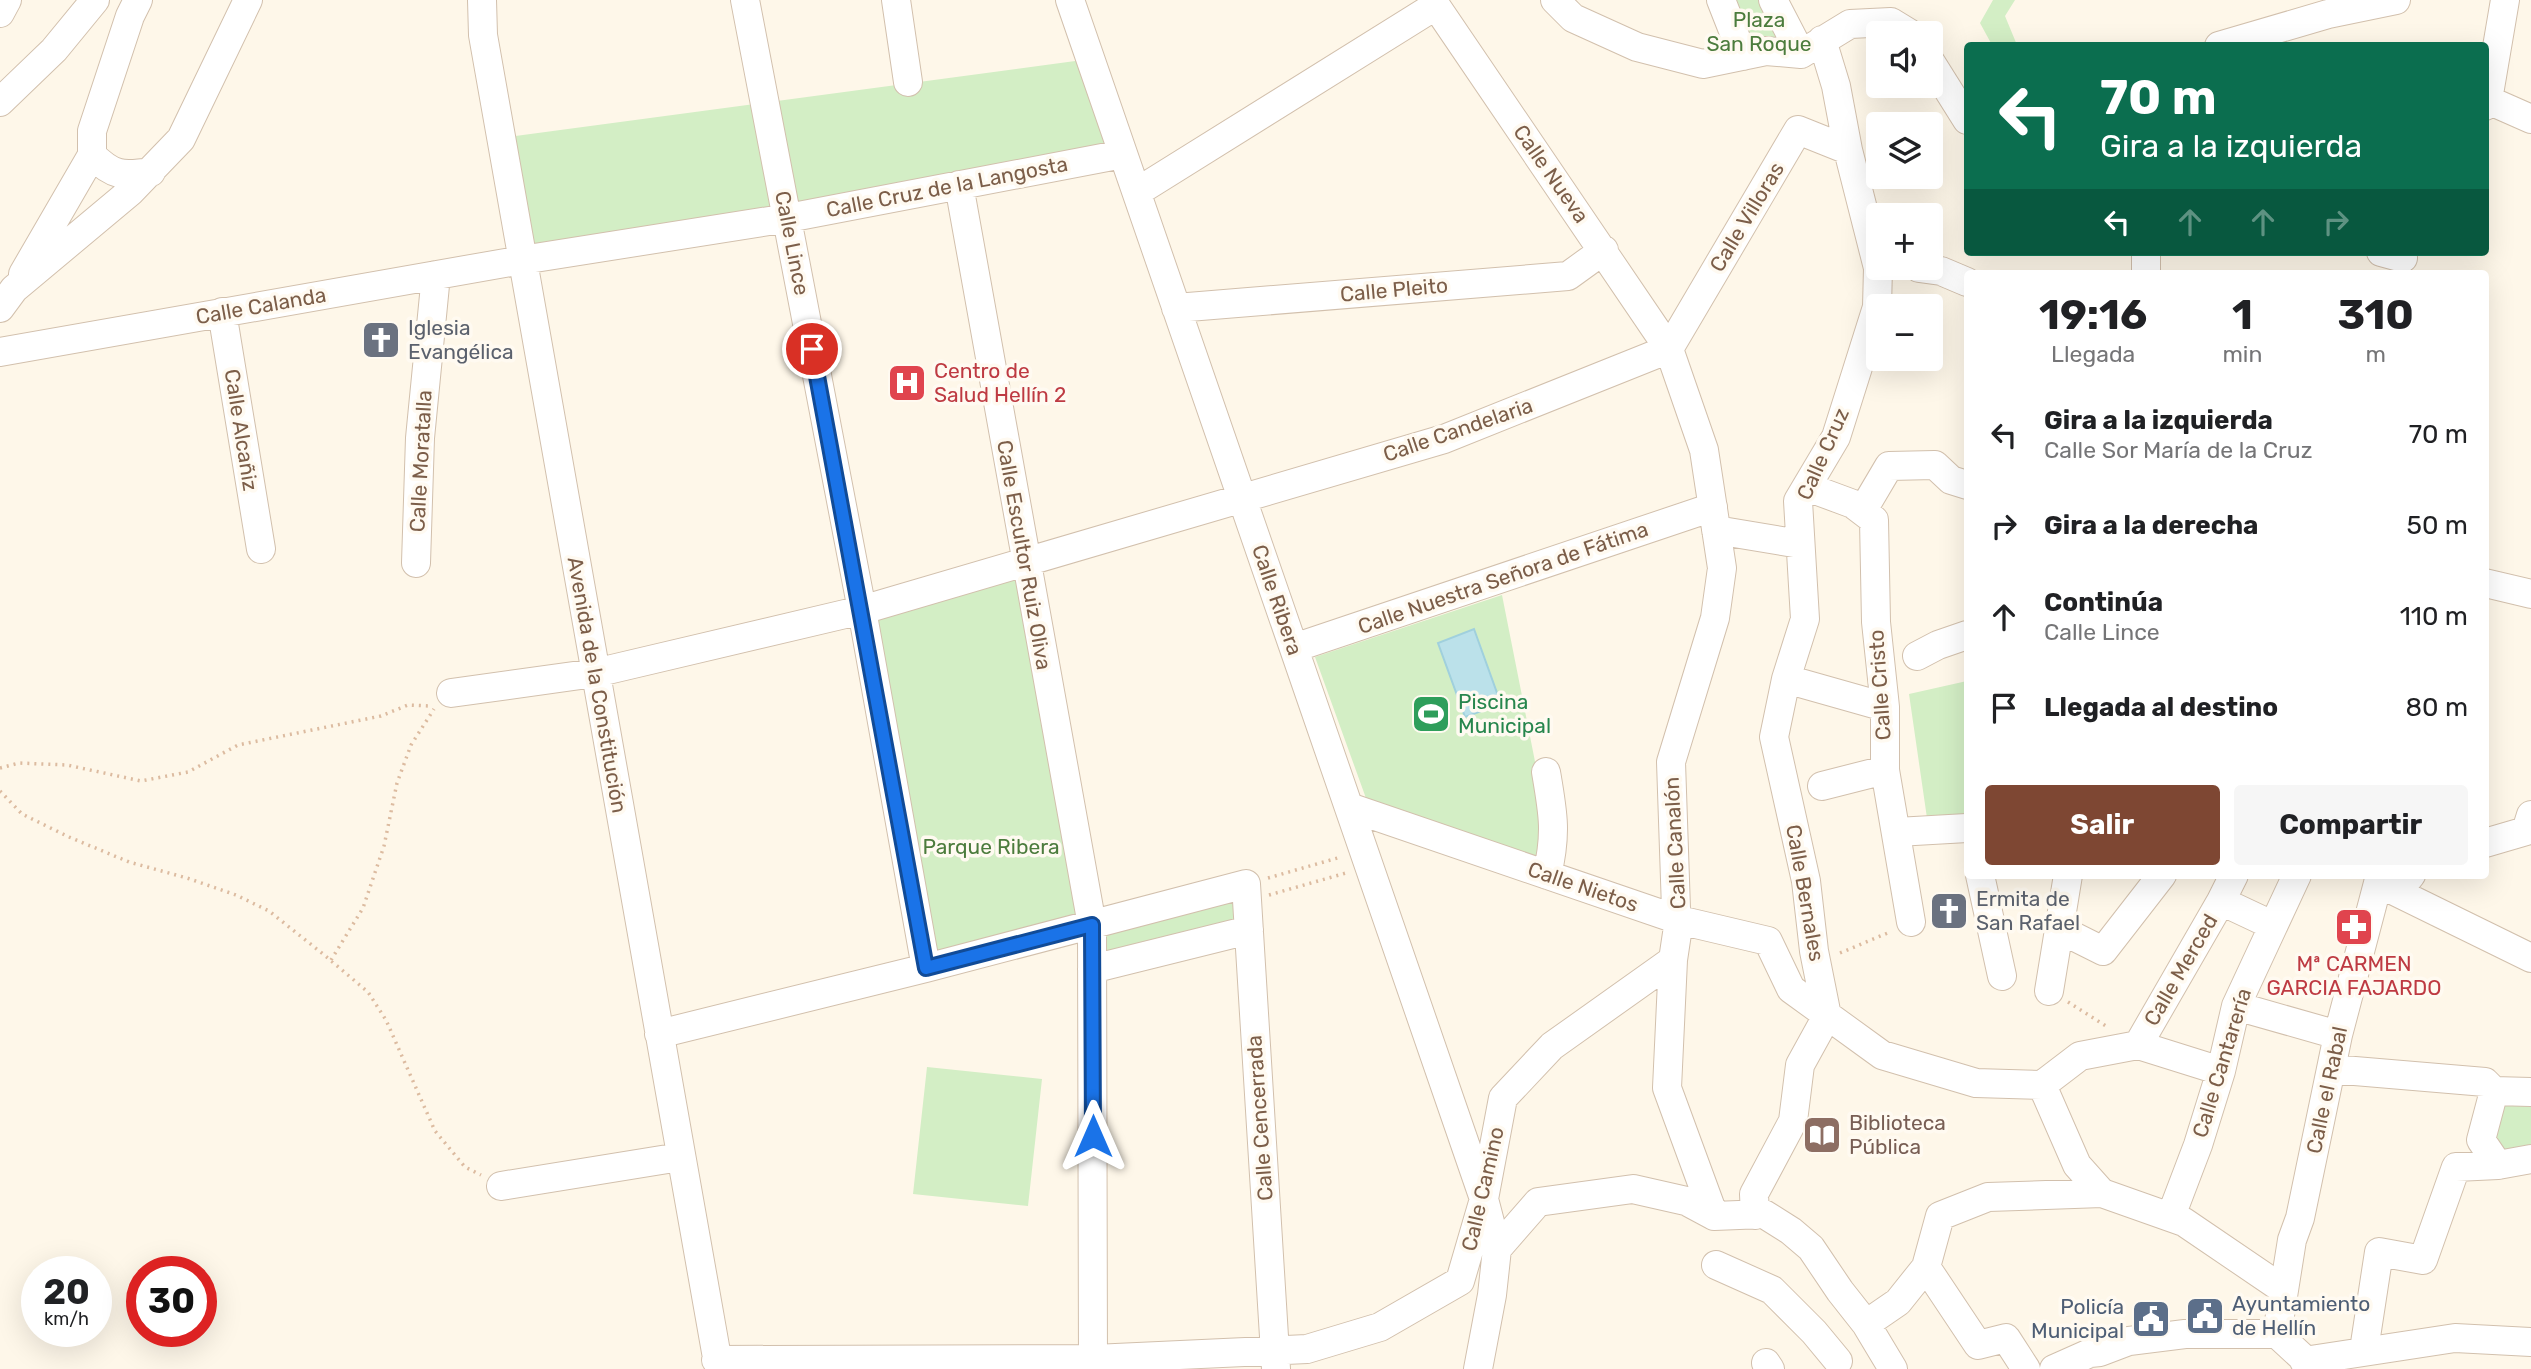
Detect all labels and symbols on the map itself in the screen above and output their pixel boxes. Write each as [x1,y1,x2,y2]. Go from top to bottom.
park label: Plaza San Roque [1706,7,1812,56]
street label: Calle Nueva [1508,120,1594,228]
street label: Calle Cruz de la Langosta [824,151,1070,222]
street label: Calle Villoras [1704,157,1789,276]
street label: Calle Lince [770,189,815,297]
street label: Calle Pleito [1339,272,1449,307]
street label: Calle Calanda [194,282,328,329]
place label: Iglesia Evangélica [408,315,514,364]
church icon: Iglesia Evangélica [360,319,402,361]
pin [782,319,842,379]
place label: Centro de Salud Hellín 2 [934,358,1066,407]
hospital icon: Centro de Salud Hellín 2 [886,362,928,404]
street label: Calle Alcañiz [220,367,263,493]
street label: Calle Moratalla [404,389,437,533]
street label: Calle Candelaria [1380,392,1536,467]
street label: Calle Cruz [1791,404,1854,504]
street label: Calle Escultor Ruiz Oliva [992,438,1057,672]
street label: Calle Nuestra Señora de Fátima [1354,516,1651,639]
street label: Calle Ribera [1247,541,1308,658]
street label: Avenida de la Constitución [563,555,632,815]
street label: Calle Cristo [1863,629,1896,741]
place label: Piscina Municipal [1458,689,1551,738]
sports icon: Piscina Municipal [1410,693,1452,735]
street label: Calle Canalón [1659,776,1690,910]
street label: Calle Bernales [1781,823,1830,963]
park label: Parque Ribera [922,834,1060,859]
street label: Calle Nietos [1525,856,1642,917]
place label: Ermita de San Rafael [1976,886,2080,935]
church icon: Ermita de San Rafael [1928,890,1970,932]
pharmacy icon: Mª CARMEN GARCIA FAJARDO [2333,906,2375,948]
street label: Calle Merced [2139,909,2223,1030]
place label: Mª CARMEN GARCIA FAJARDO [2267,951,2441,1000]
street label: Calle Cantarería [2187,985,2256,1141]
street label: Calle el Rabal [2301,1024,2352,1156]
street label: Calle Cencerrada [1241,1034,1278,1202]
position arrow [1056,1099,1130,1173]
place label: Biblioteca Pública [1849,1110,1946,1159]
library icon: Biblioteca Pública [1801,1114,1843,1156]
street label: Calle Camino [1456,1124,1509,1253]
speed limit sign: 30 [126,1256,217,1347]
place label: Ayuntamiento de Hellín [2232,1291,2370,1340]
place label: Policía Municipal [2031,1294,2124,1343]
public building icon: Ayuntamiento de Hellín [2184,1295,2226,1337]
public building icon: Policía Municipal [2130,1298,2172,1340]

